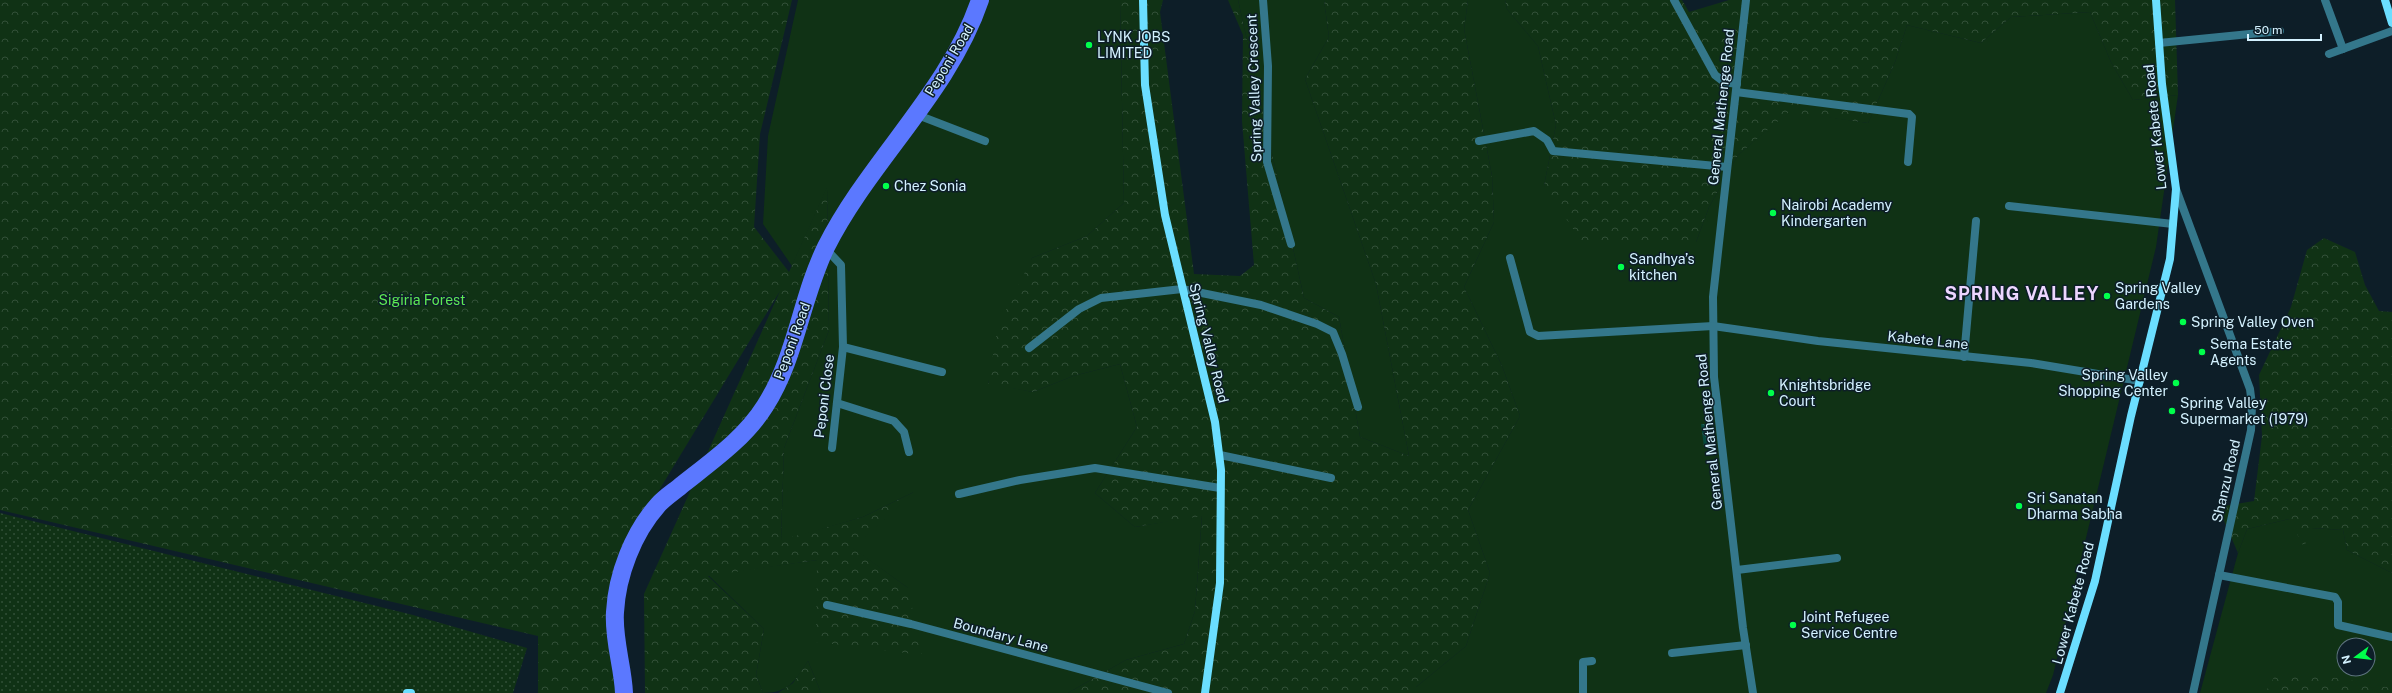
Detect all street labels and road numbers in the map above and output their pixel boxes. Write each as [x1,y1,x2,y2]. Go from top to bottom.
street label: Spring Valley Crescent [1243,14,1265,162]
street label: Peponi Road [921,21,977,99]
street label: General Mathenge Road [1705,28,1737,186]
street label: Lower Kabete Road [2140,64,2170,190]
street label: Spring Valley Road [1186,281,1232,405]
street label: Peponi Road [771,300,813,382]
street label: Kabete Lane [1887,328,1969,352]
street label: Peponi Close [811,353,837,439]
street label: General Mathenge Road [1693,353,1725,511]
street label: Shanzu Road [2209,438,2243,524]
street label: Lower Kabete Road [2049,540,2097,666]
street label: Boundary Lane [952,615,1050,655]

